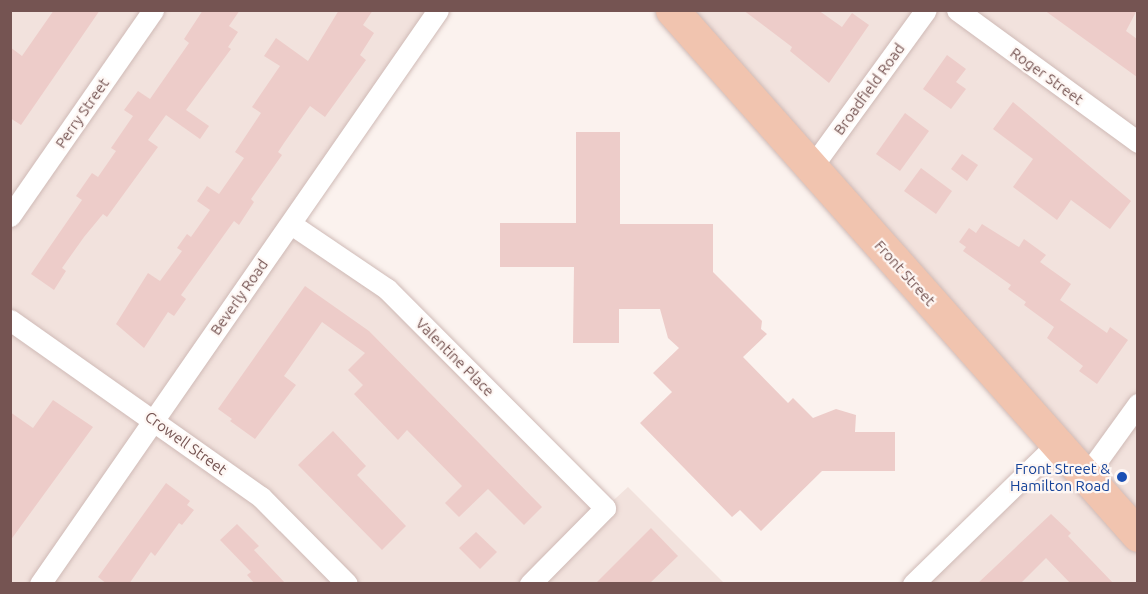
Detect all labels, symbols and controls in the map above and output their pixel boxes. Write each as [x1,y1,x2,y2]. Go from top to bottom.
street label: Broadfield Road [830,40,908,138]
street label: Roger Street [1007,43,1087,109]
street label: Perry Street [51,75,113,151]
street label: Front Street [871,237,939,309]
street label: Beverly Road [206,256,272,338]
street label: Valentine Place [412,314,498,400]
street label: Crowell Street [142,407,230,479]
place label: Front Street & Hamilton Road [1010,459,1110,494]
marker: Front Street & Hamilton Road [1115,470,1129,484]

